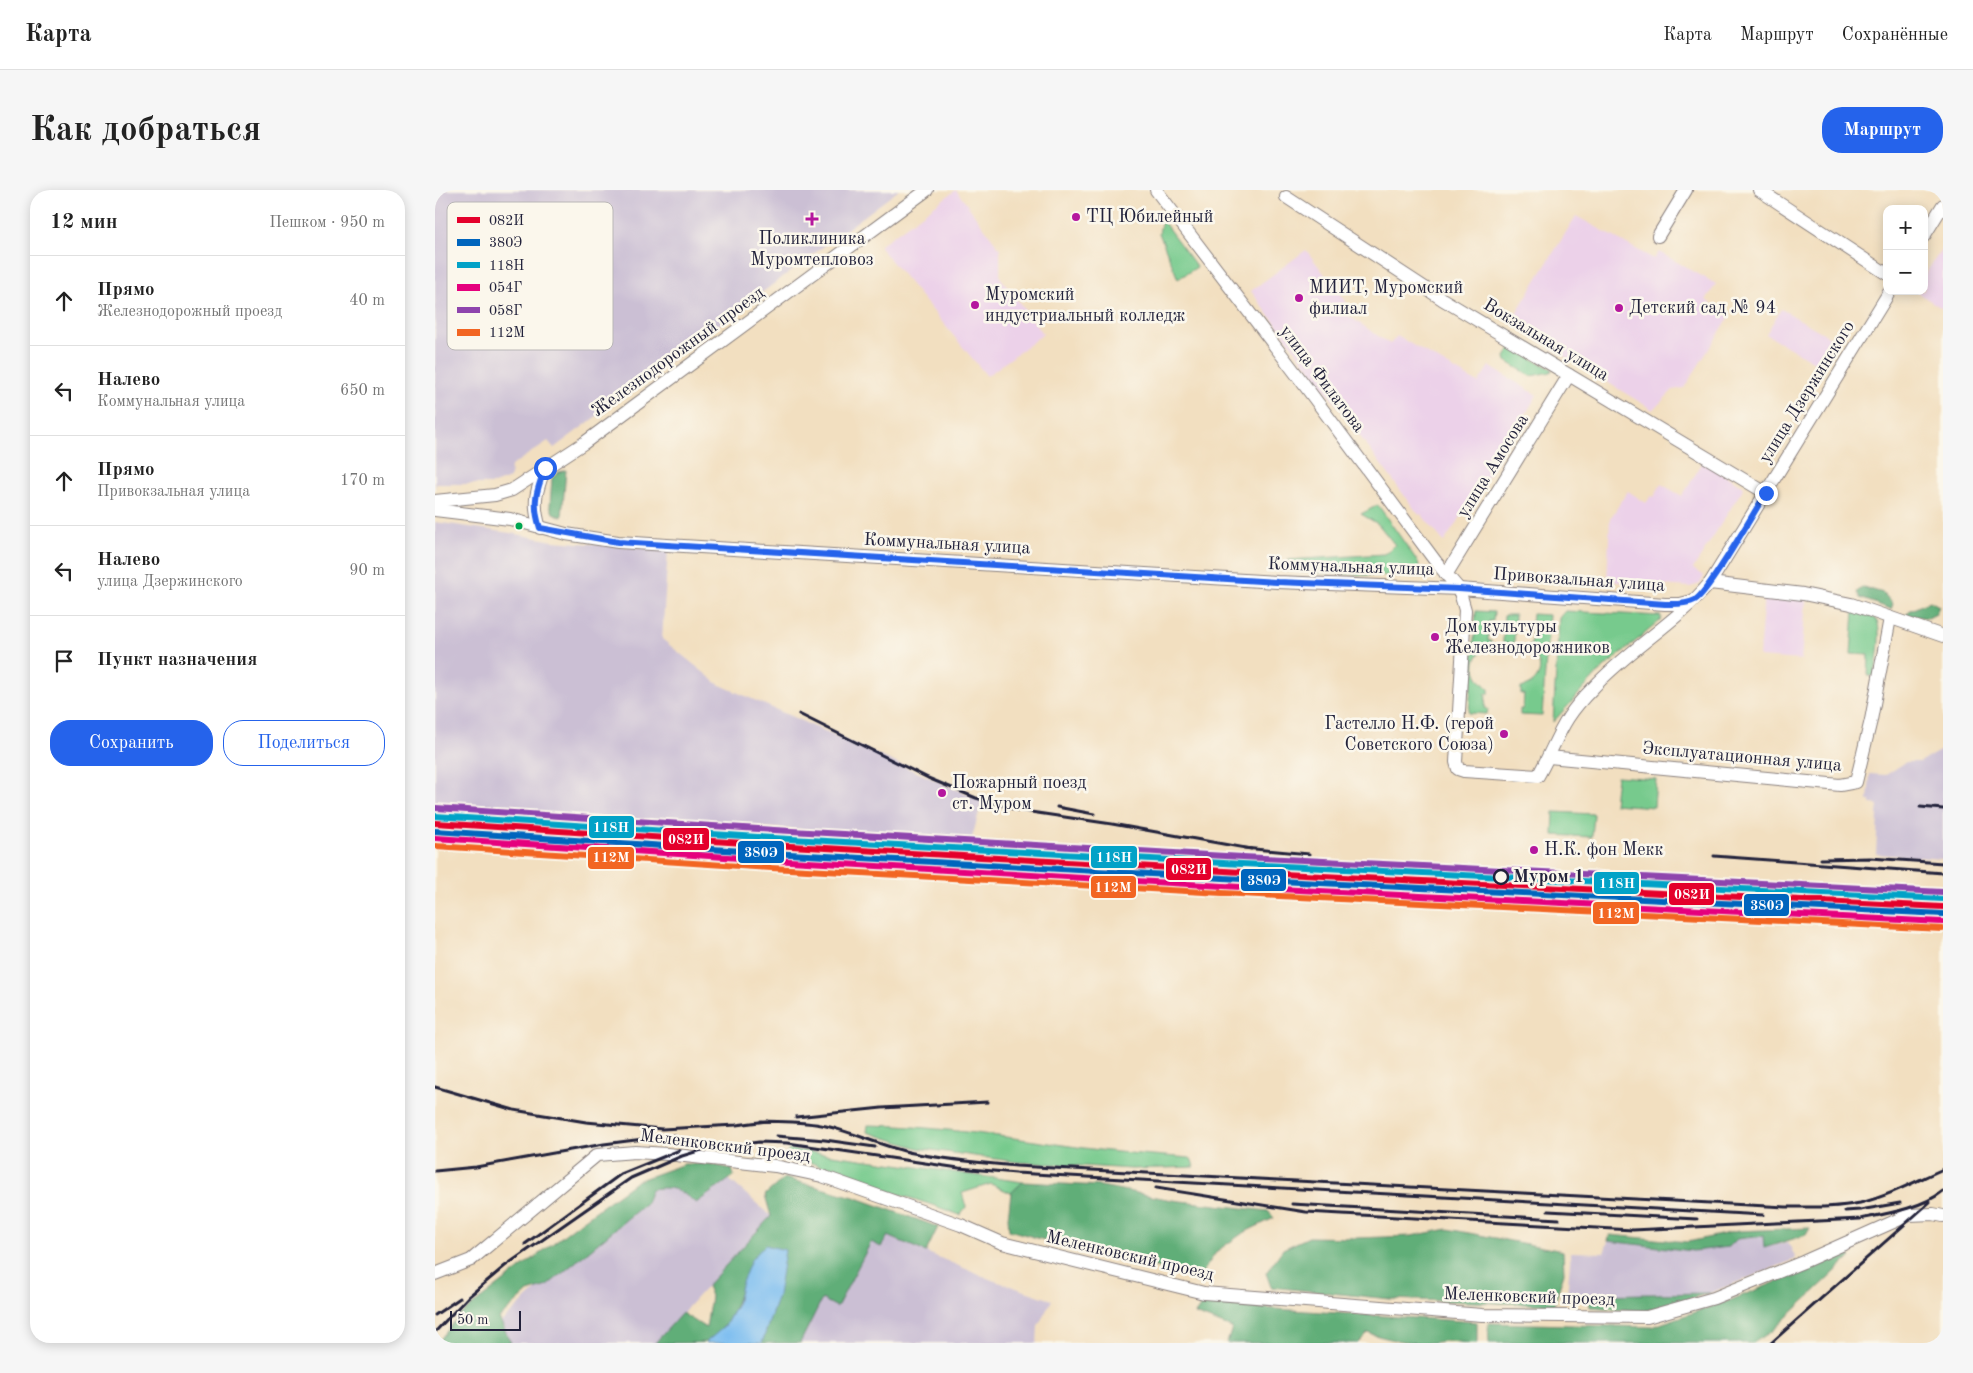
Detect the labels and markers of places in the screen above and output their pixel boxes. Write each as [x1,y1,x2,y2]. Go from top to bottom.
place label: ТЦ Юбилейный [1086,208,1213,226]
marker: ТЦ Юбилейный [1070,211,1082,223]
marker: Поликлиника Муромтепловоз [805,212,819,226]
place label: Поликлиника Муромтепловоз [750,230,874,269]
place label: МИИТ, Муромский филиал [1309,279,1463,319]
place label: Муромский индустриальный колледж [985,286,1185,325]
marker: МИИТ, Муромский филиал [1293,292,1305,304]
marker: Муромский индустриальный колледж [969,299,981,311]
place label: Детский сад № 94 [1629,299,1776,317]
marker: Детский сад № 94 [1613,302,1625,314]
unlabelled marker [514,521,524,531]
place label: Дом культуры Железнодорожников [1445,618,1610,657]
marker: Дом культуры Железнодорожников [1429,631,1441,643]
place label: Гастелло Н.Ф. (герой Советского Союза) [1324,714,1494,754]
marker: Гастелло Н.Ф. (герой Советского Союза) [1498,728,1510,740]
place label: Пожарный поезд ст. Муром [952,774,1087,813]
marker: Пожарный поезд ст. Муром [936,787,948,799]
place label: Н.К. фон Мекк [1544,841,1664,860]
marker: Н.К. фон Мекк [1528,844,1540,856]
place label: Муром 1 [1513,868,1584,886]
marker: Муром 1 [1493,869,1509,885]

